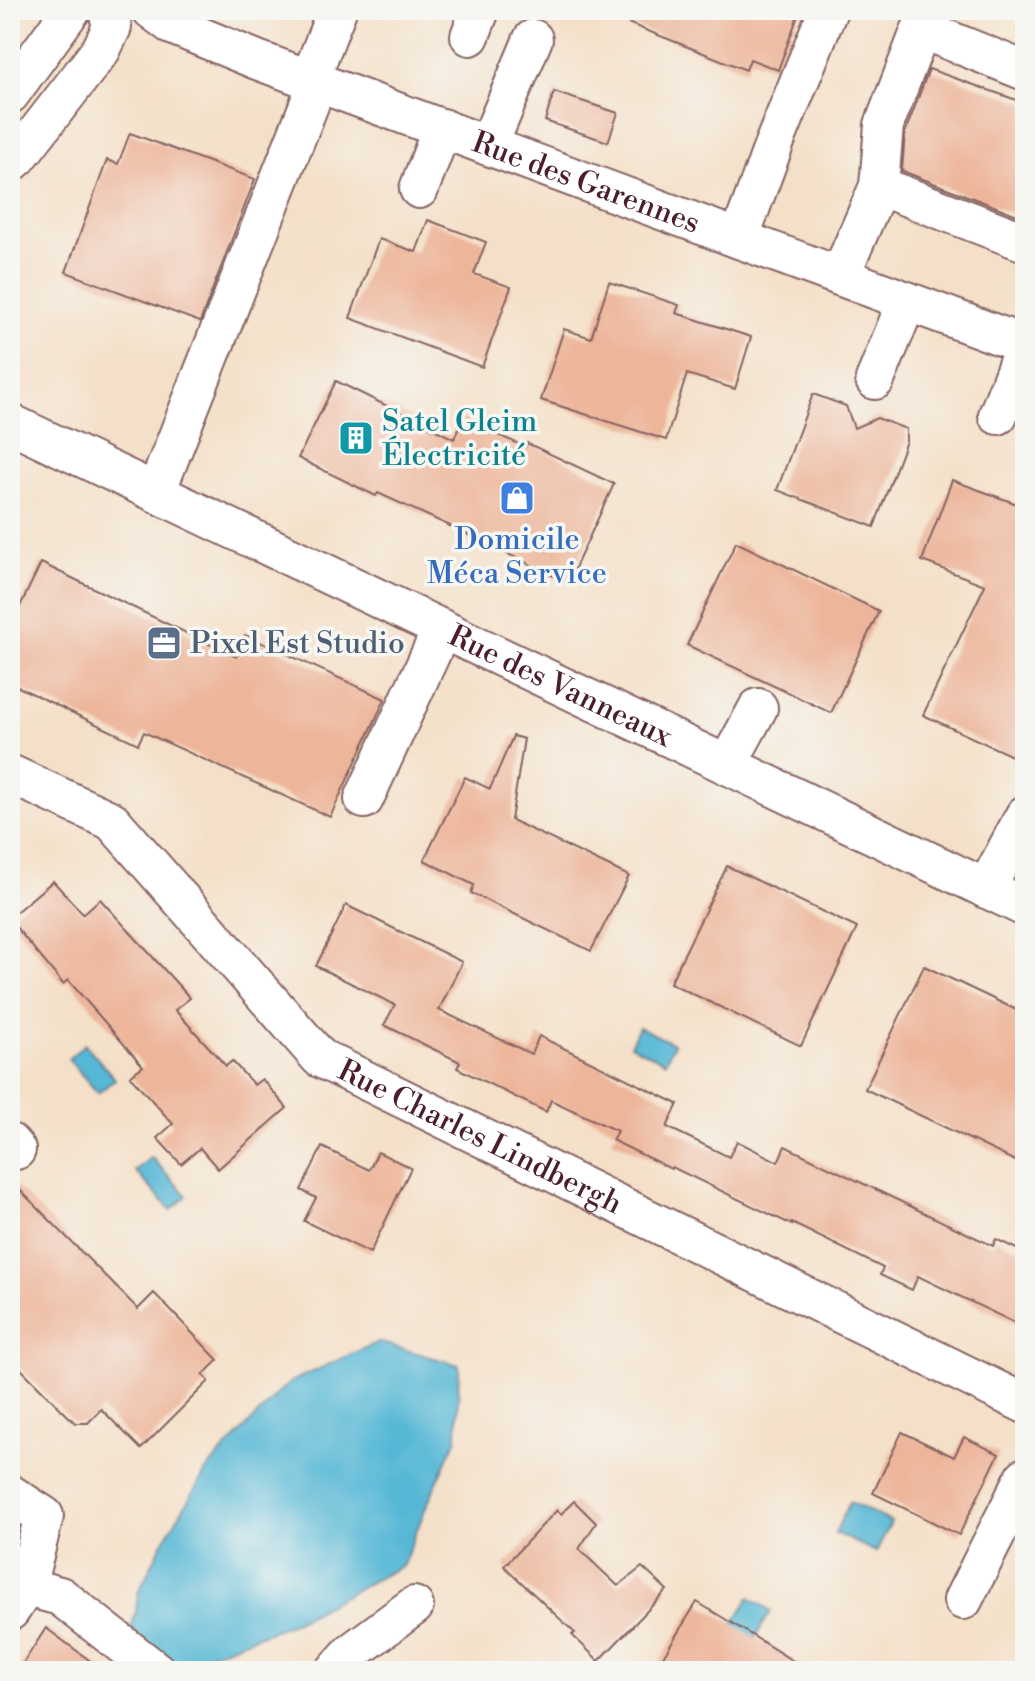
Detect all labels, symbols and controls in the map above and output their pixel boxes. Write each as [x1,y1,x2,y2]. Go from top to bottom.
street label: Rue des Garennes [467,124,705,243]
place label: Satel Gleim Électricité [382,403,537,475]
building icon: Satel Gleim Électricité [337,419,375,457]
shop icon: Domicile Méca Service [498,479,536,517]
place label: Domicile Méca Service [427,521,607,593]
street label: Rue des Vanneaux [442,617,679,756]
office icon: Pixel Est Studio [145,624,183,662]
place label: Pixel Est Studio [190,625,405,663]
street label: Rue Charles Lindbergh [331,1052,628,1223]

